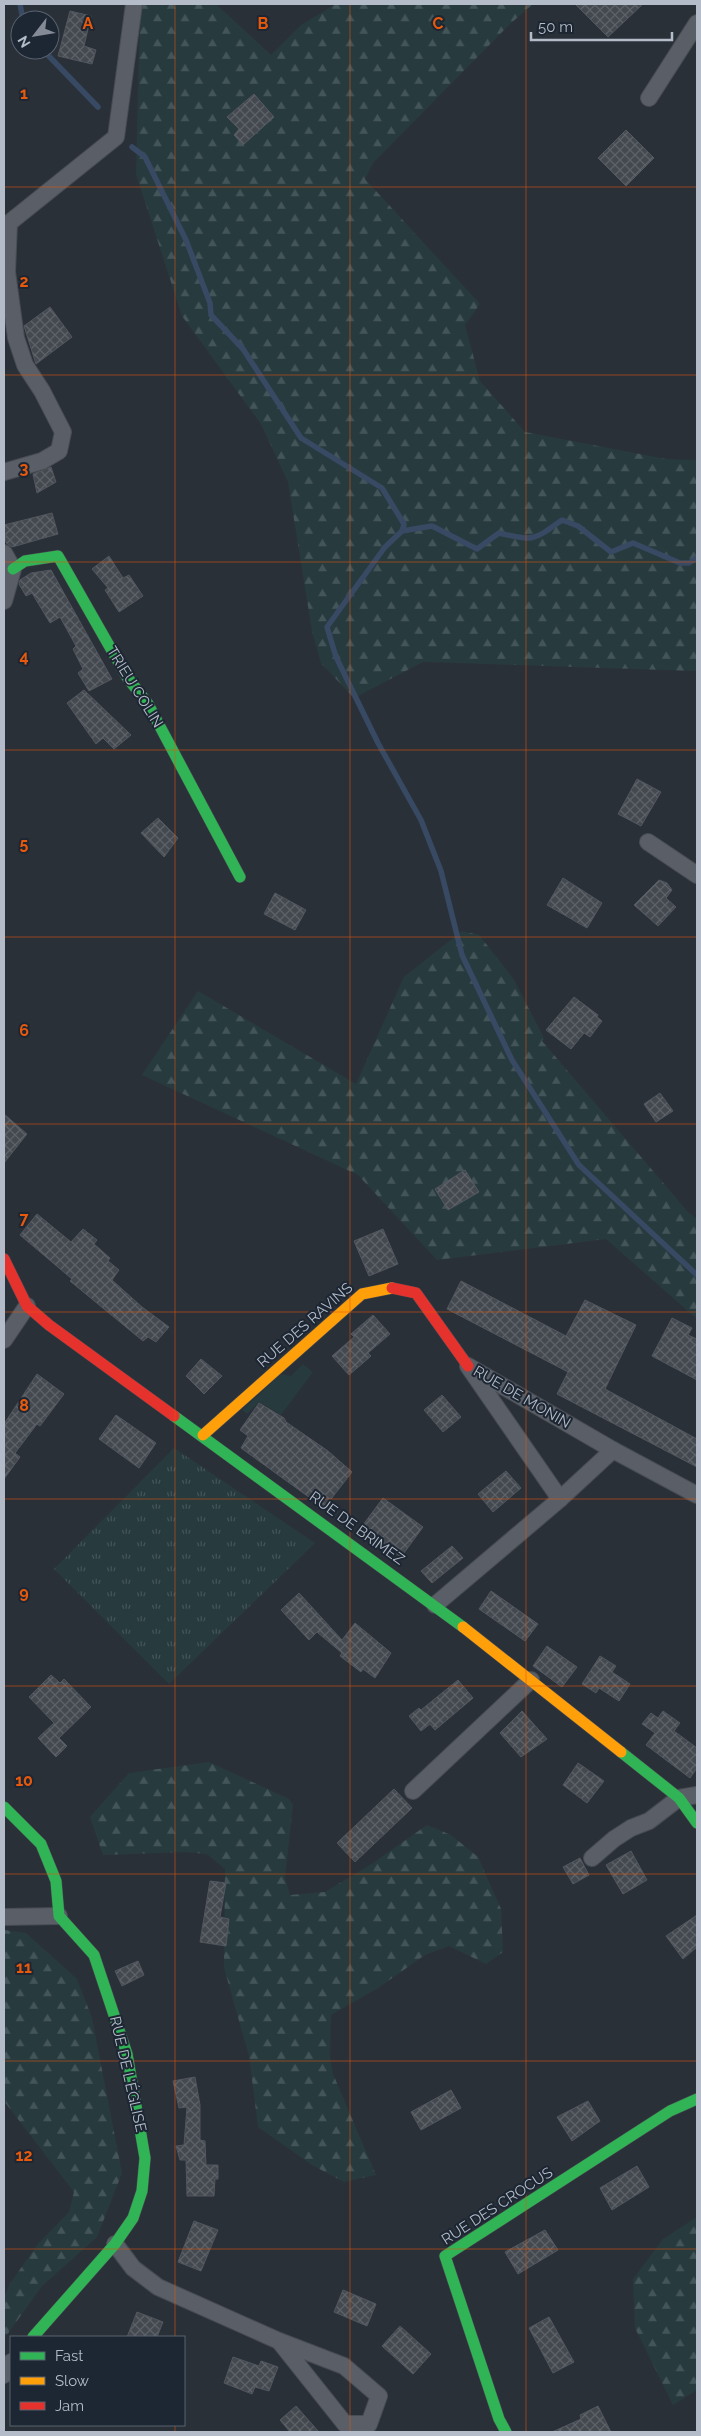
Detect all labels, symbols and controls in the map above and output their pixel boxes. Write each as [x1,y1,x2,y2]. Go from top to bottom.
north arrow [10,10,60,60]
scale bar [531,10,672,42]
text: A [83,14,94,33]
text: B [258,14,269,33]
text: C [433,14,444,33]
text: 50 m [538,18,573,36]
text: N [14,33,33,50]
text: 1 [20,84,28,103]
text: 2 [19,272,29,291]
text: 3 [20,459,29,478]
street label: TRIEU COLIN [103,643,167,731]
text: 4 [19,647,29,666]
text: 5 [20,834,29,853]
text: 6 [19,1021,29,1040]
text: 7 [20,1209,29,1228]
street label: RUE DES RAVINS [254,1279,356,1371]
street label: RUE DE MONIN [470,1362,574,1432]
text: 8 [19,1396,29,1415]
street label: RUE DE BRIMEZ [306,1488,408,1568]
text: 9 [19,1583,29,1602]
text: 10 [15,1771,33,1790]
text: 11 [16,1958,32,1977]
street label: RUE DE L'ÉGLISE [106,2014,150,2134]
text: 12 [16,2146,32,2165]
street label: RUE DES CROCUS [438,2163,556,2249]
legend [10,2336,185,2426]
text: Fast [55,2347,83,2365]
text: Slow [55,2372,89,2390]
text: Jam [55,2397,84,2415]

